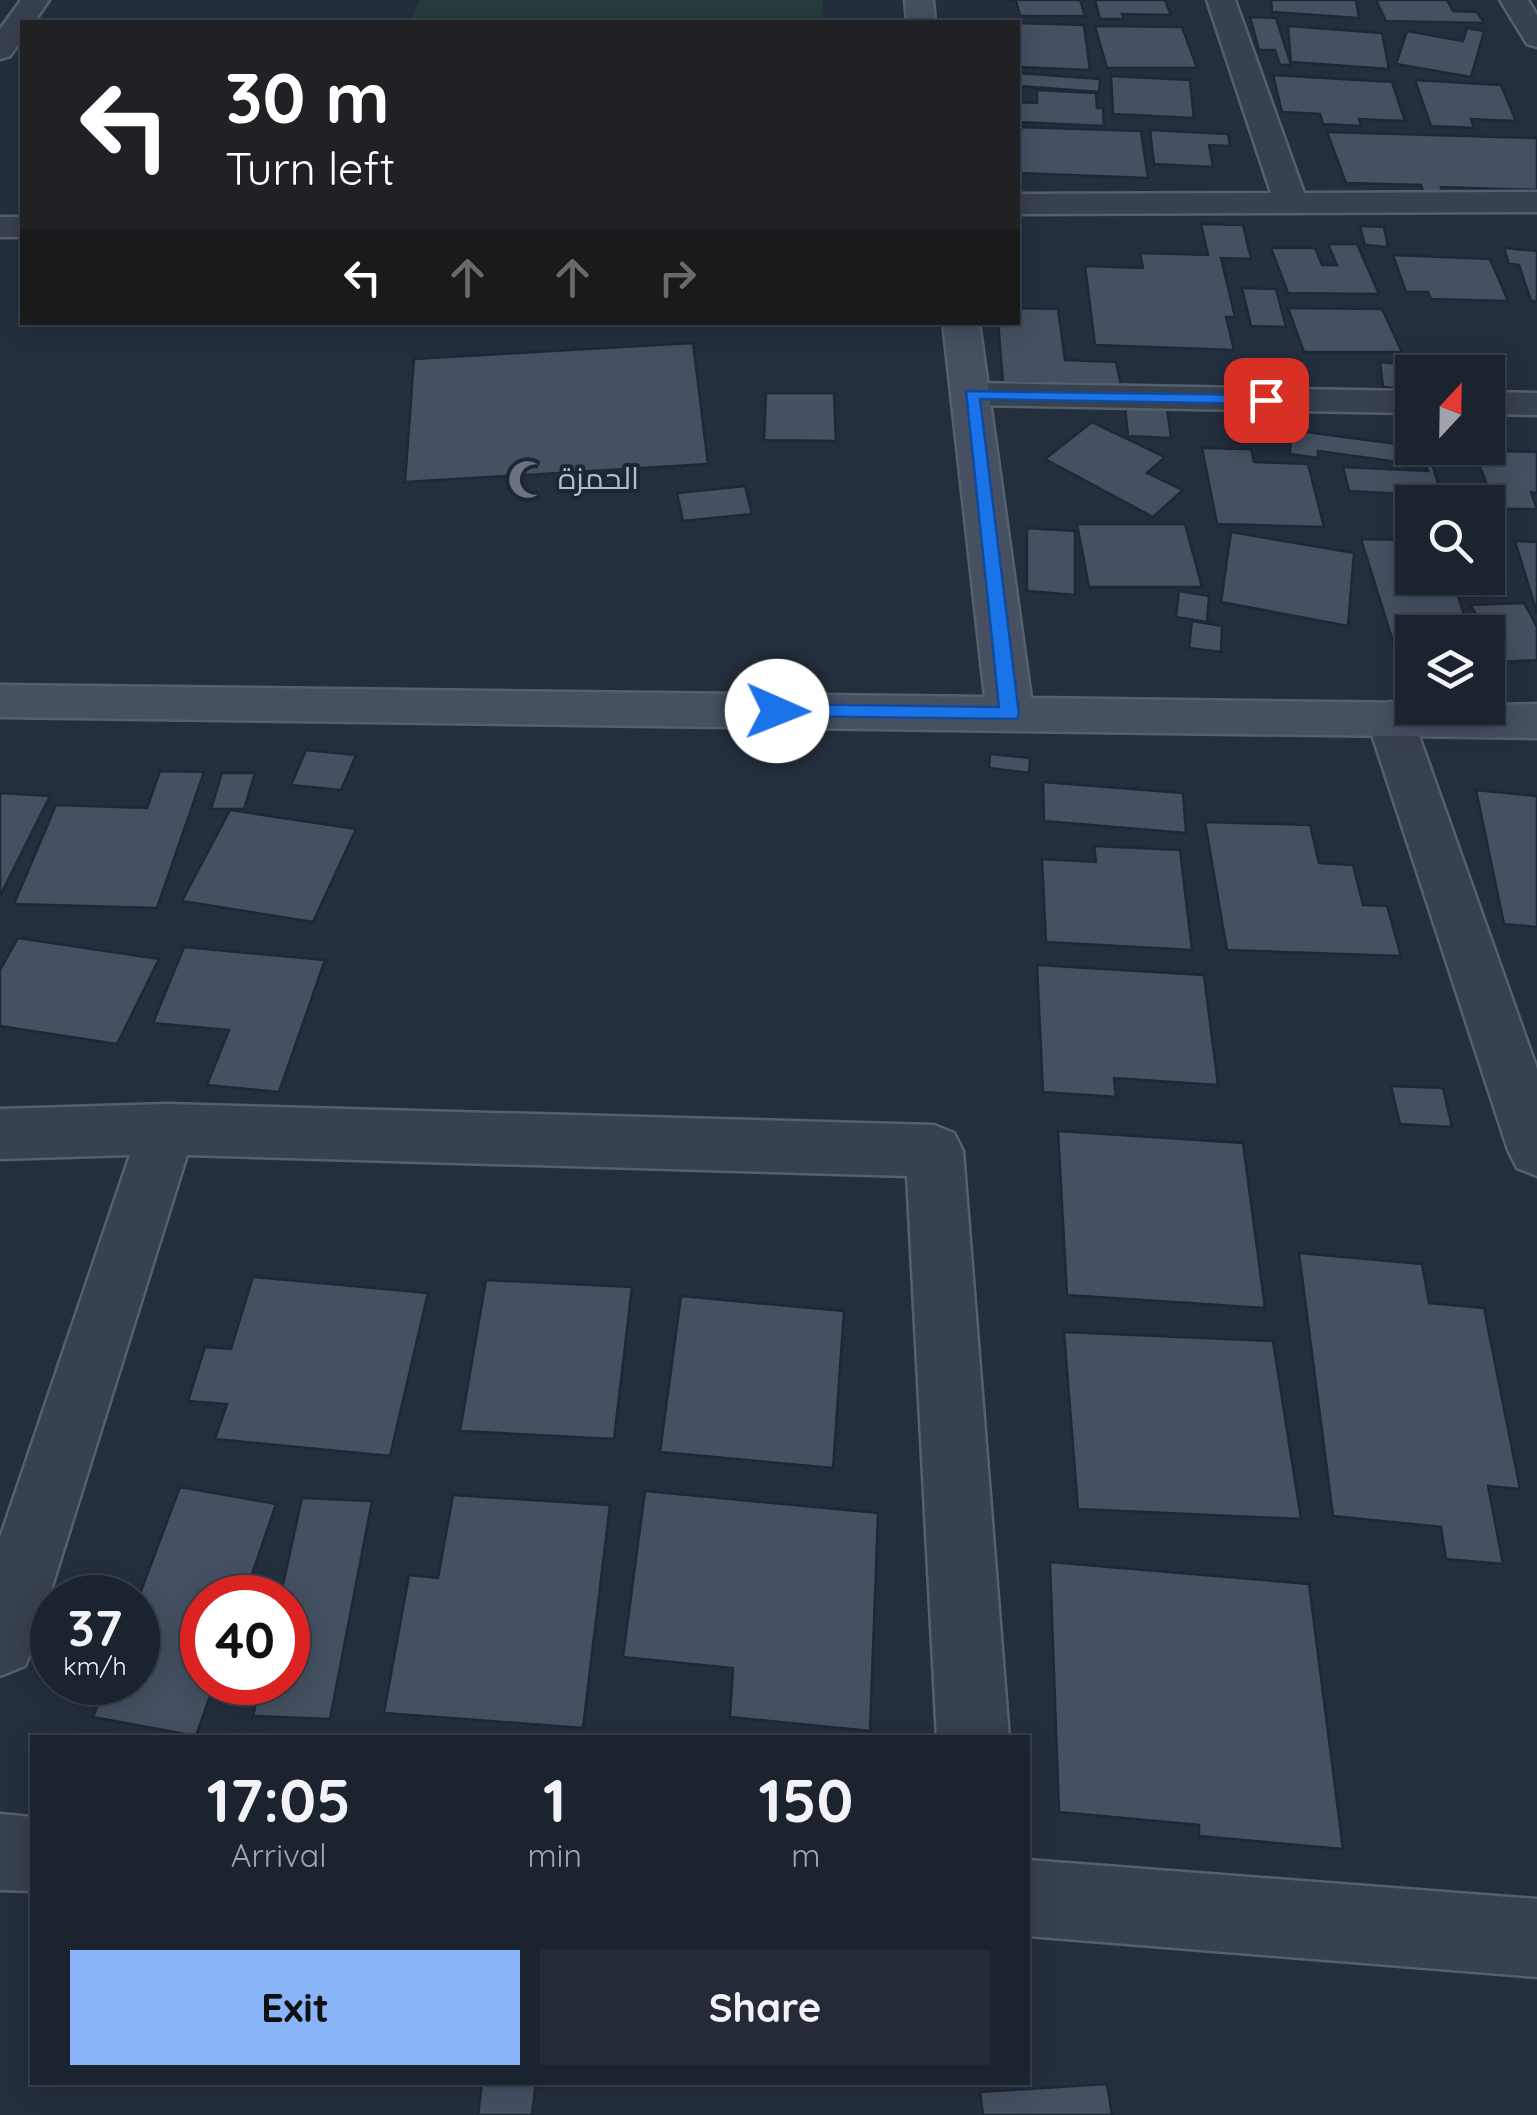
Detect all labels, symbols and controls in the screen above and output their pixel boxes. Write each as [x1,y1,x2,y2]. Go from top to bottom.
text: 30 m [225,53,390,141]
icon: left [60,60,190,190]
text: Turn left [225,140,395,196]
icon: left [335,250,390,305]
icon: ahead [440,250,495,305]
icon: ahead [545,250,600,305]
icon: right [650,250,705,305]
north arrow [1395,355,1505,465]
map controls [1395,355,1505,725]
pin [1224,358,1309,443]
icon: arrive [1239,373,1294,428]
mosque icon: الحمزة [507,458,549,500]
place label: الحمزة [558,459,639,497]
button: search [1395,485,1505,595]
button: layers [1395,615,1505,725]
position arrow [725,659,829,763]
speed limit sign: 40 [180,1575,310,1705]
text: 37 [68,1596,122,1659]
text: km/h [63,1650,127,1681]
text: 17:05 [207,1762,351,1837]
text: 1 [543,1762,566,1837]
text: 150 [759,1762,853,1837]
text: Arrival [231,1835,327,1875]
text: min [527,1835,582,1875]
text: m [791,1835,821,1875]
button: Exit [70,1950,520,2065]
button: Share [540,1950,990,2065]

